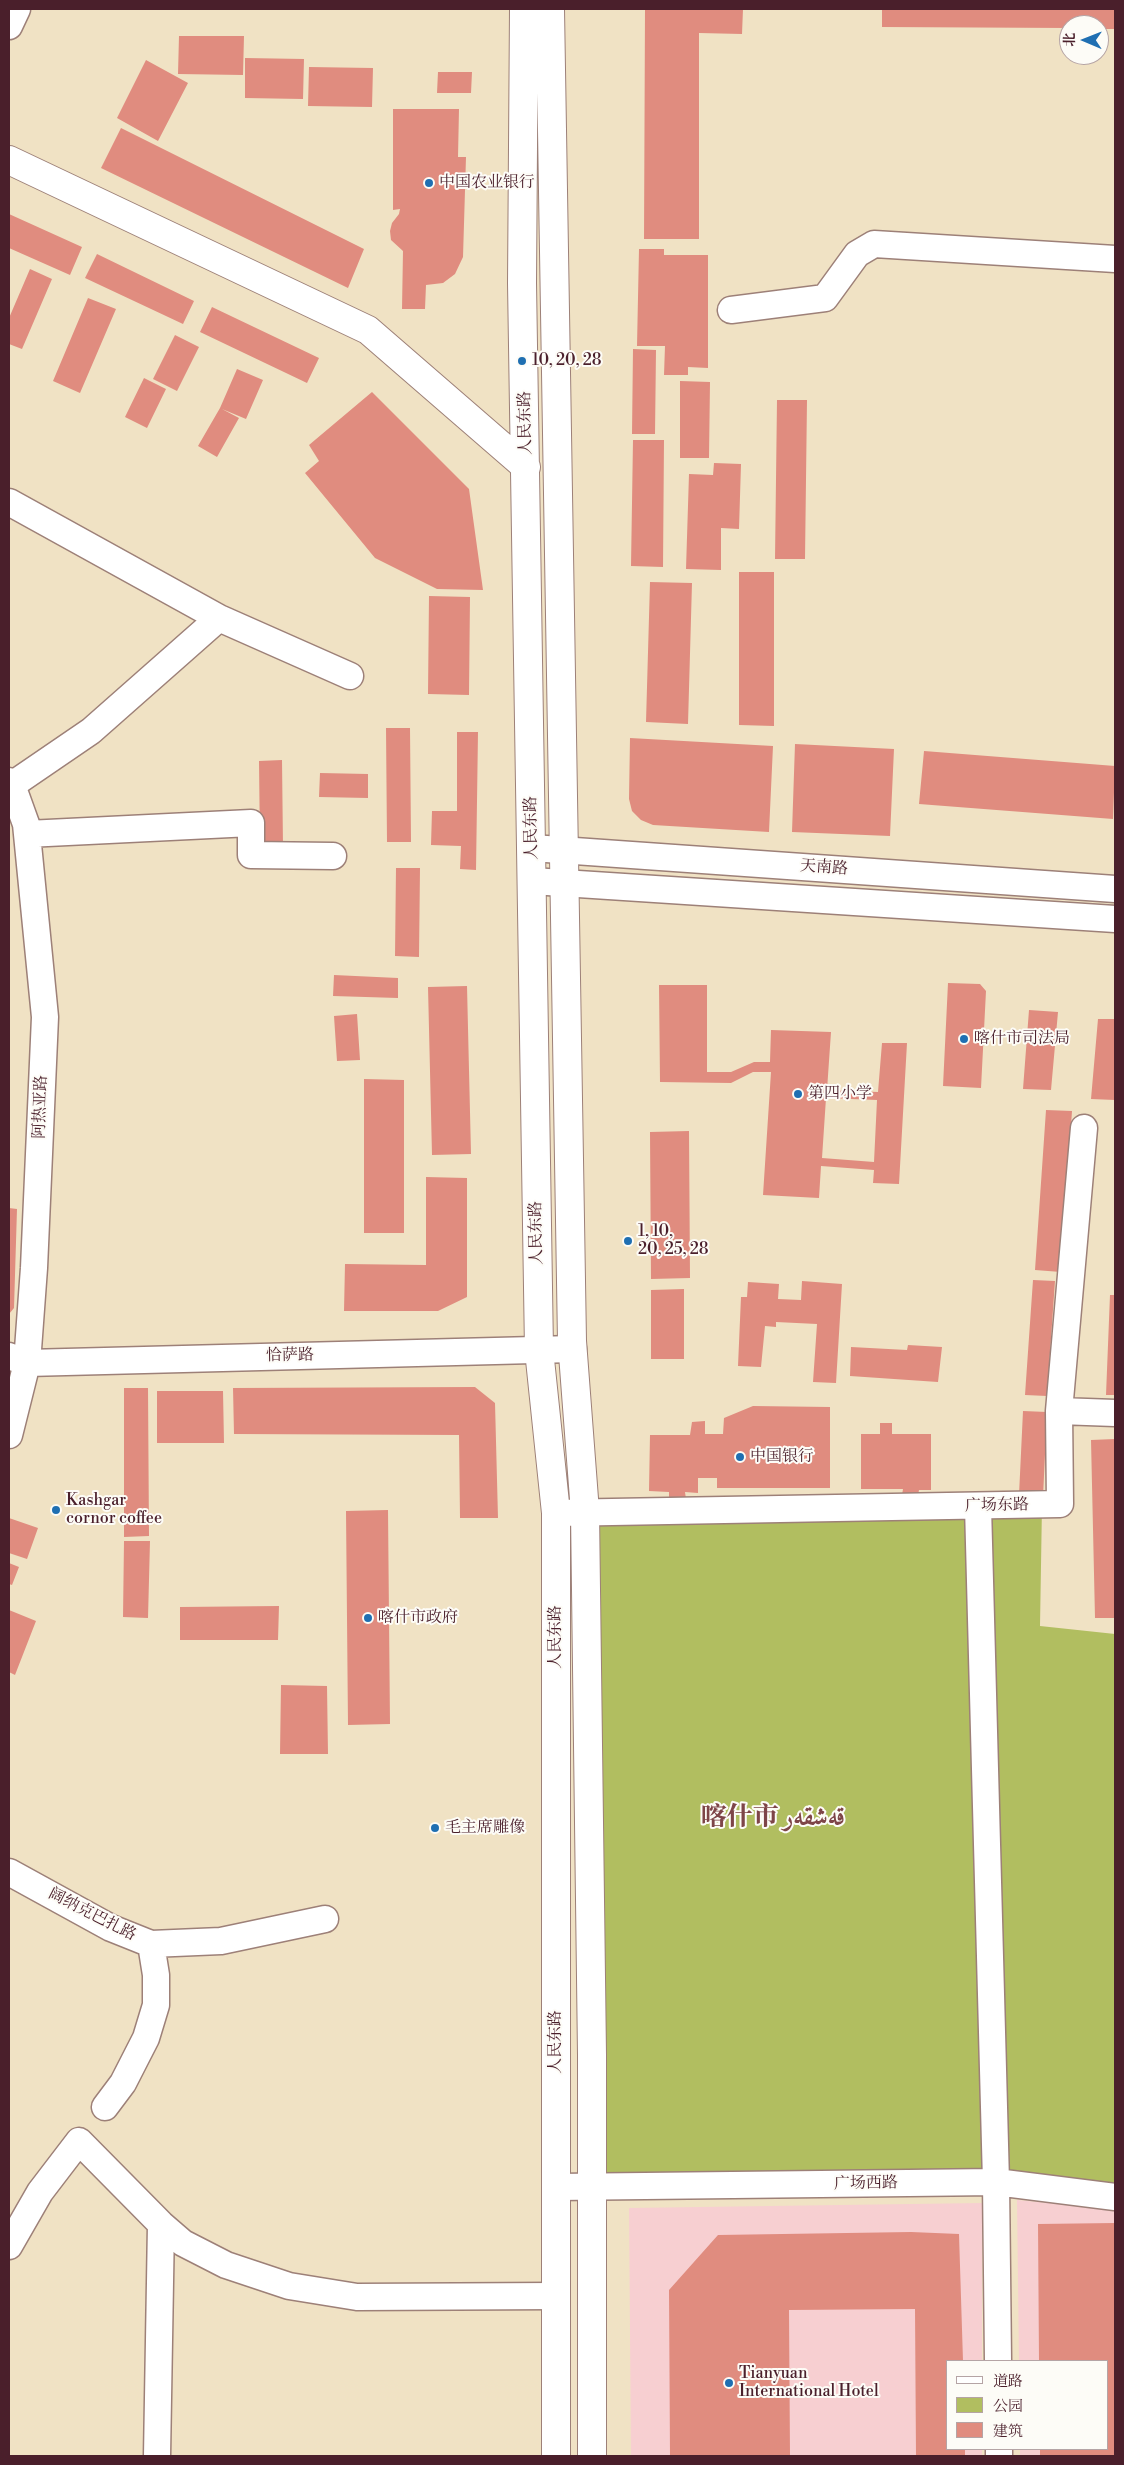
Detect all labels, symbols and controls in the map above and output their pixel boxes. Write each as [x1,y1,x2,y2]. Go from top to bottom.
north arrow [1059,15,1109,65]
text: 北 [1061,33,1079,47]
place label: 中国农业银行 [439,173,535,193]
marker: 中国农业银行 [423,177,435,189]
place label: 10, 20, 28 [532,351,602,371]
marker: 10, 20, 28 [516,355,528,367]
street label: 人民东路 [516,391,536,455]
street label: 人民东路 [522,796,542,860]
street label: 天南路 [799,857,849,879]
place label: 喀什市司法局 [974,1029,1070,1049]
marker: 喀什市司法局 [958,1033,970,1045]
street label: 阿热亚路 [30,1075,52,1139]
place label: 第四小学 [808,1084,872,1104]
marker: 第四小学 [792,1088,804,1100]
street label: 人民东路 [527,1201,547,1265]
place label: 1, 10, 20, 25, 28 [638,1222,709,1260]
marker: 1, 10, 20, 25, 28 [622,1235,634,1247]
street label: 恰萨路 [266,1346,314,1366]
place label: 中国银行 [750,1447,814,1467]
marker: 中国银行 [734,1451,746,1463]
place label: Kashgar cornor coffee [66,1491,162,1529]
street label: 广场东路 [965,1496,1029,1516]
marker: Kashgar cornor coffee [50,1504,62,1516]
street label: 人民东路 [546,1605,566,1669]
place label: 喀什市政府 [378,1608,458,1628]
marker: 喀什市政府 [362,1612,374,1624]
district label: 喀什市 قەشقەر [701,1803,845,1835]
place label: 毛主席雕像 [445,1818,525,1838]
marker: 毛主席雕像 [429,1822,441,1834]
street label: 阔纳克巴扎路 [45,1885,139,1945]
street label: 人民东路 [546,2010,566,2074]
street label: 广场西路 [834,2174,898,2194]
legend [946,2360,1109,2450]
place label: Tianyuan International Hotel [739,2364,879,2402]
text: 道路 [993,2372,1023,2391]
marker: Tianyuan International Hotel [723,2377,735,2389]
text: 公园 [993,2397,1023,2416]
text: 建筑 [993,2422,1023,2441]

